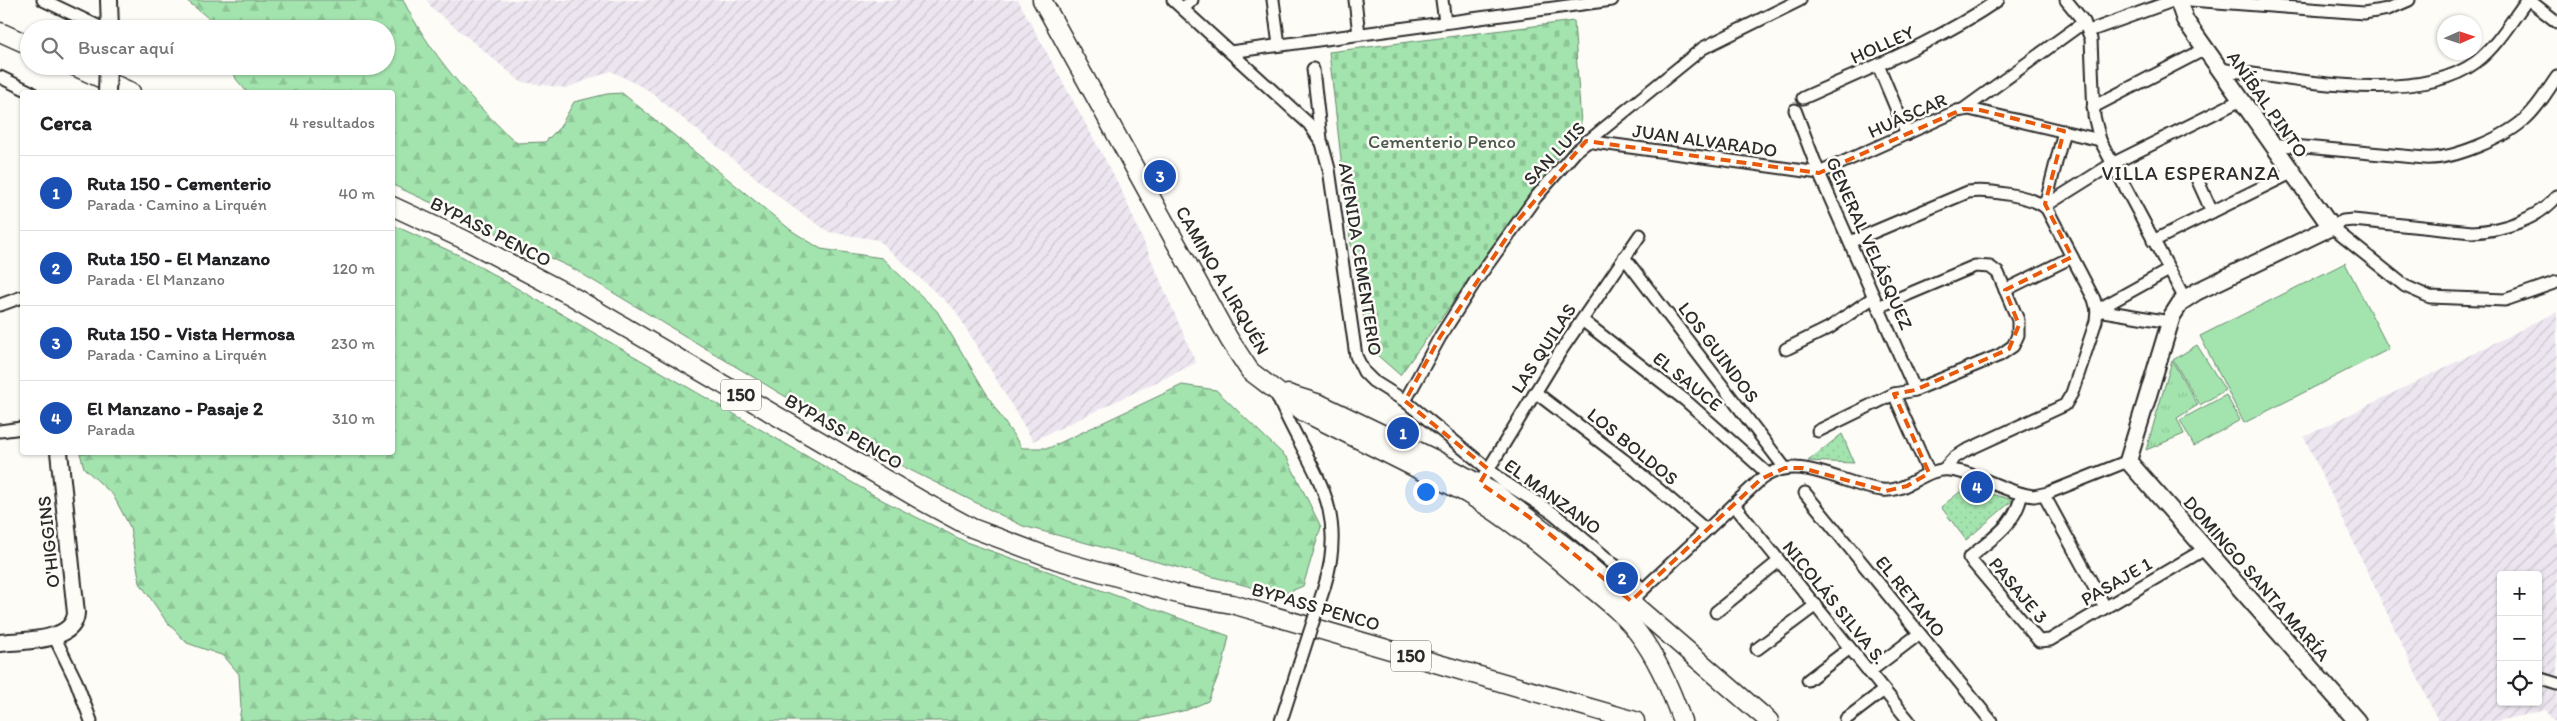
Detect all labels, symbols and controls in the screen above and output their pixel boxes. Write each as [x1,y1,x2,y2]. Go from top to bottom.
north arrow [2437,15,2482,60]
search box [20,20,395,75]
street label: HOLLEY [1847,20,1918,69]
icon: search [38,34,66,62]
text: Buscar aquí [78,36,174,59]
street label: ANÍBAL PINTO [2222,46,2313,162]
street label: HUÁSCAR [1864,88,1950,143]
text: Cerca [40,110,92,135]
text: 4 resultados [289,113,375,132]
street label: SAN LUIS [1518,117,1590,190]
street label: JUAN ALVARADO [1631,119,1779,162]
park label: Cementerio Penco [1368,130,1516,153]
street label: GENERAL VELÁSQUEZ [1821,153,1918,333]
pin: 3 [1144,157,1176,195]
street label: AVENIDA CEMENTERIO [1334,161,1387,357]
district label: VILLA ESPERANZA [2101,161,2281,185]
text: Ruta 150 - Cementerio [87,172,271,195]
text: 1 [52,184,60,203]
text: 40 m [338,184,375,203]
street label: BYPASS PENCO [427,191,555,272]
text: Parada · Camino a Lirquén [87,195,267,214]
street label: CAMINO A LIRQUÉN [1171,202,1274,359]
text: Ruta 150 - El Manzano [87,247,270,270]
text: 2 [52,259,60,278]
text: 120 m [332,259,375,278]
text: Parada · El Manzano [87,270,225,289]
street label: LOS GUINDOS [1673,297,1764,407]
street label: LAS QUILAS [1506,299,1581,398]
text: Ruta 150 - Vista Hermosa [87,322,295,345]
text: 3 [52,334,60,353]
text: 230 m [331,334,375,353]
text: Parada · Camino a Lirquén [87,345,267,364]
street label: EL SAUCE [1648,346,1727,416]
road number: 150 [721,380,761,410]
street label: BYPASS PENCO [781,388,907,475]
text: El Manzano - Pasaje 2 [87,397,263,420]
street label: LOS BOLDOS [1583,403,1683,490]
text: 4 [51,409,61,428]
text: 310 m [332,409,375,428]
pin: 1 [1387,414,1419,452]
text: Parada [87,420,135,439]
street label: EL MANZANO [1500,454,1606,539]
pin: 4 [1961,468,1993,506]
your location [1413,479,1439,505]
street label: DOMINGO SANTA MARÍA [2178,491,2335,666]
street label: O'HIGGINS [32,495,65,589]
street label: NICOLÁS SILVA S. [1778,536,1891,669]
street label: EL RETAMO [1871,551,1950,642]
street label: PASAJE 3 [1984,552,2053,628]
street label: PASAJE 1 [2077,552,2156,611]
pin: 2 [1606,559,1638,597]
map controls [2497,571,2542,706]
button: + [2497,571,2542,616]
street label: BYPASS PENCO [1249,577,1383,636]
button: − [2497,616,2542,661]
road number: 150 [1391,640,1431,671]
button: locate [2497,661,2542,706]

